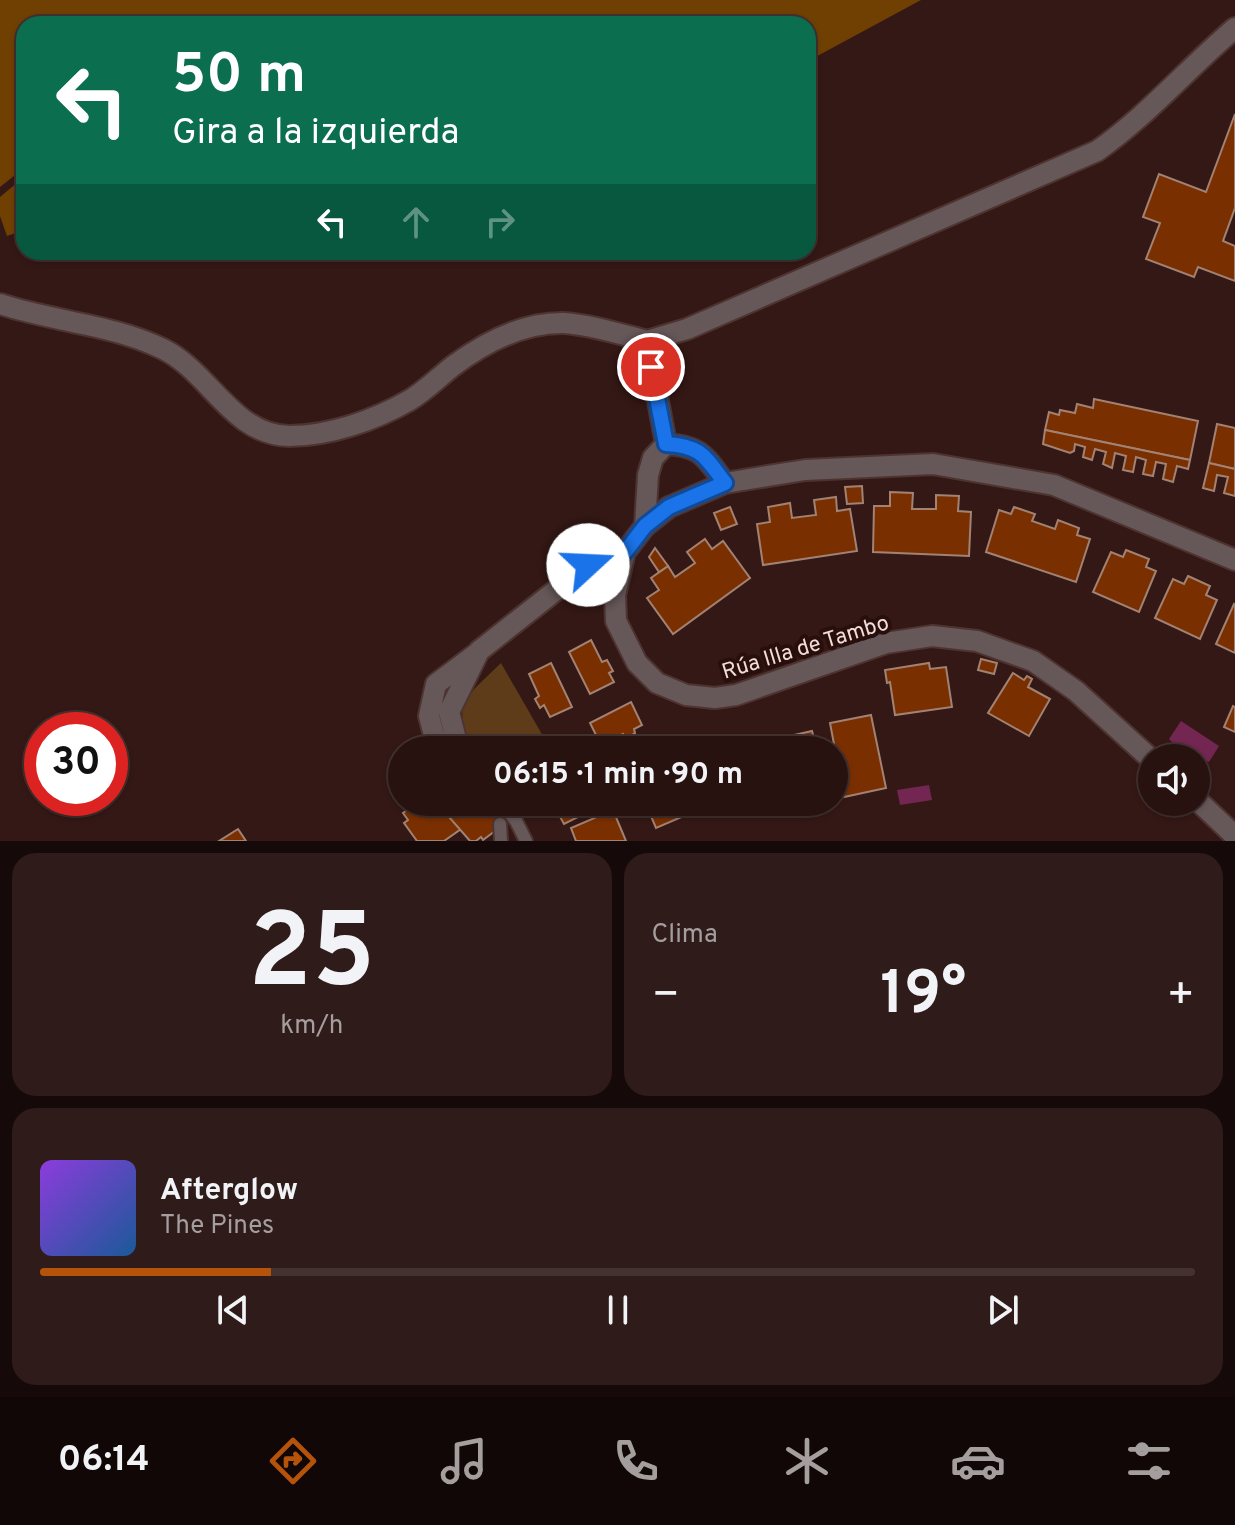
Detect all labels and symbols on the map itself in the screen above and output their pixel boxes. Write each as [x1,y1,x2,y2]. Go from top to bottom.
pin [617,333,685,401]
position arrow [546,523,630,607]
street label: Rúa Illa de Tambo [719,610,893,687]
speed limit sign: 30 [24,712,128,816]

